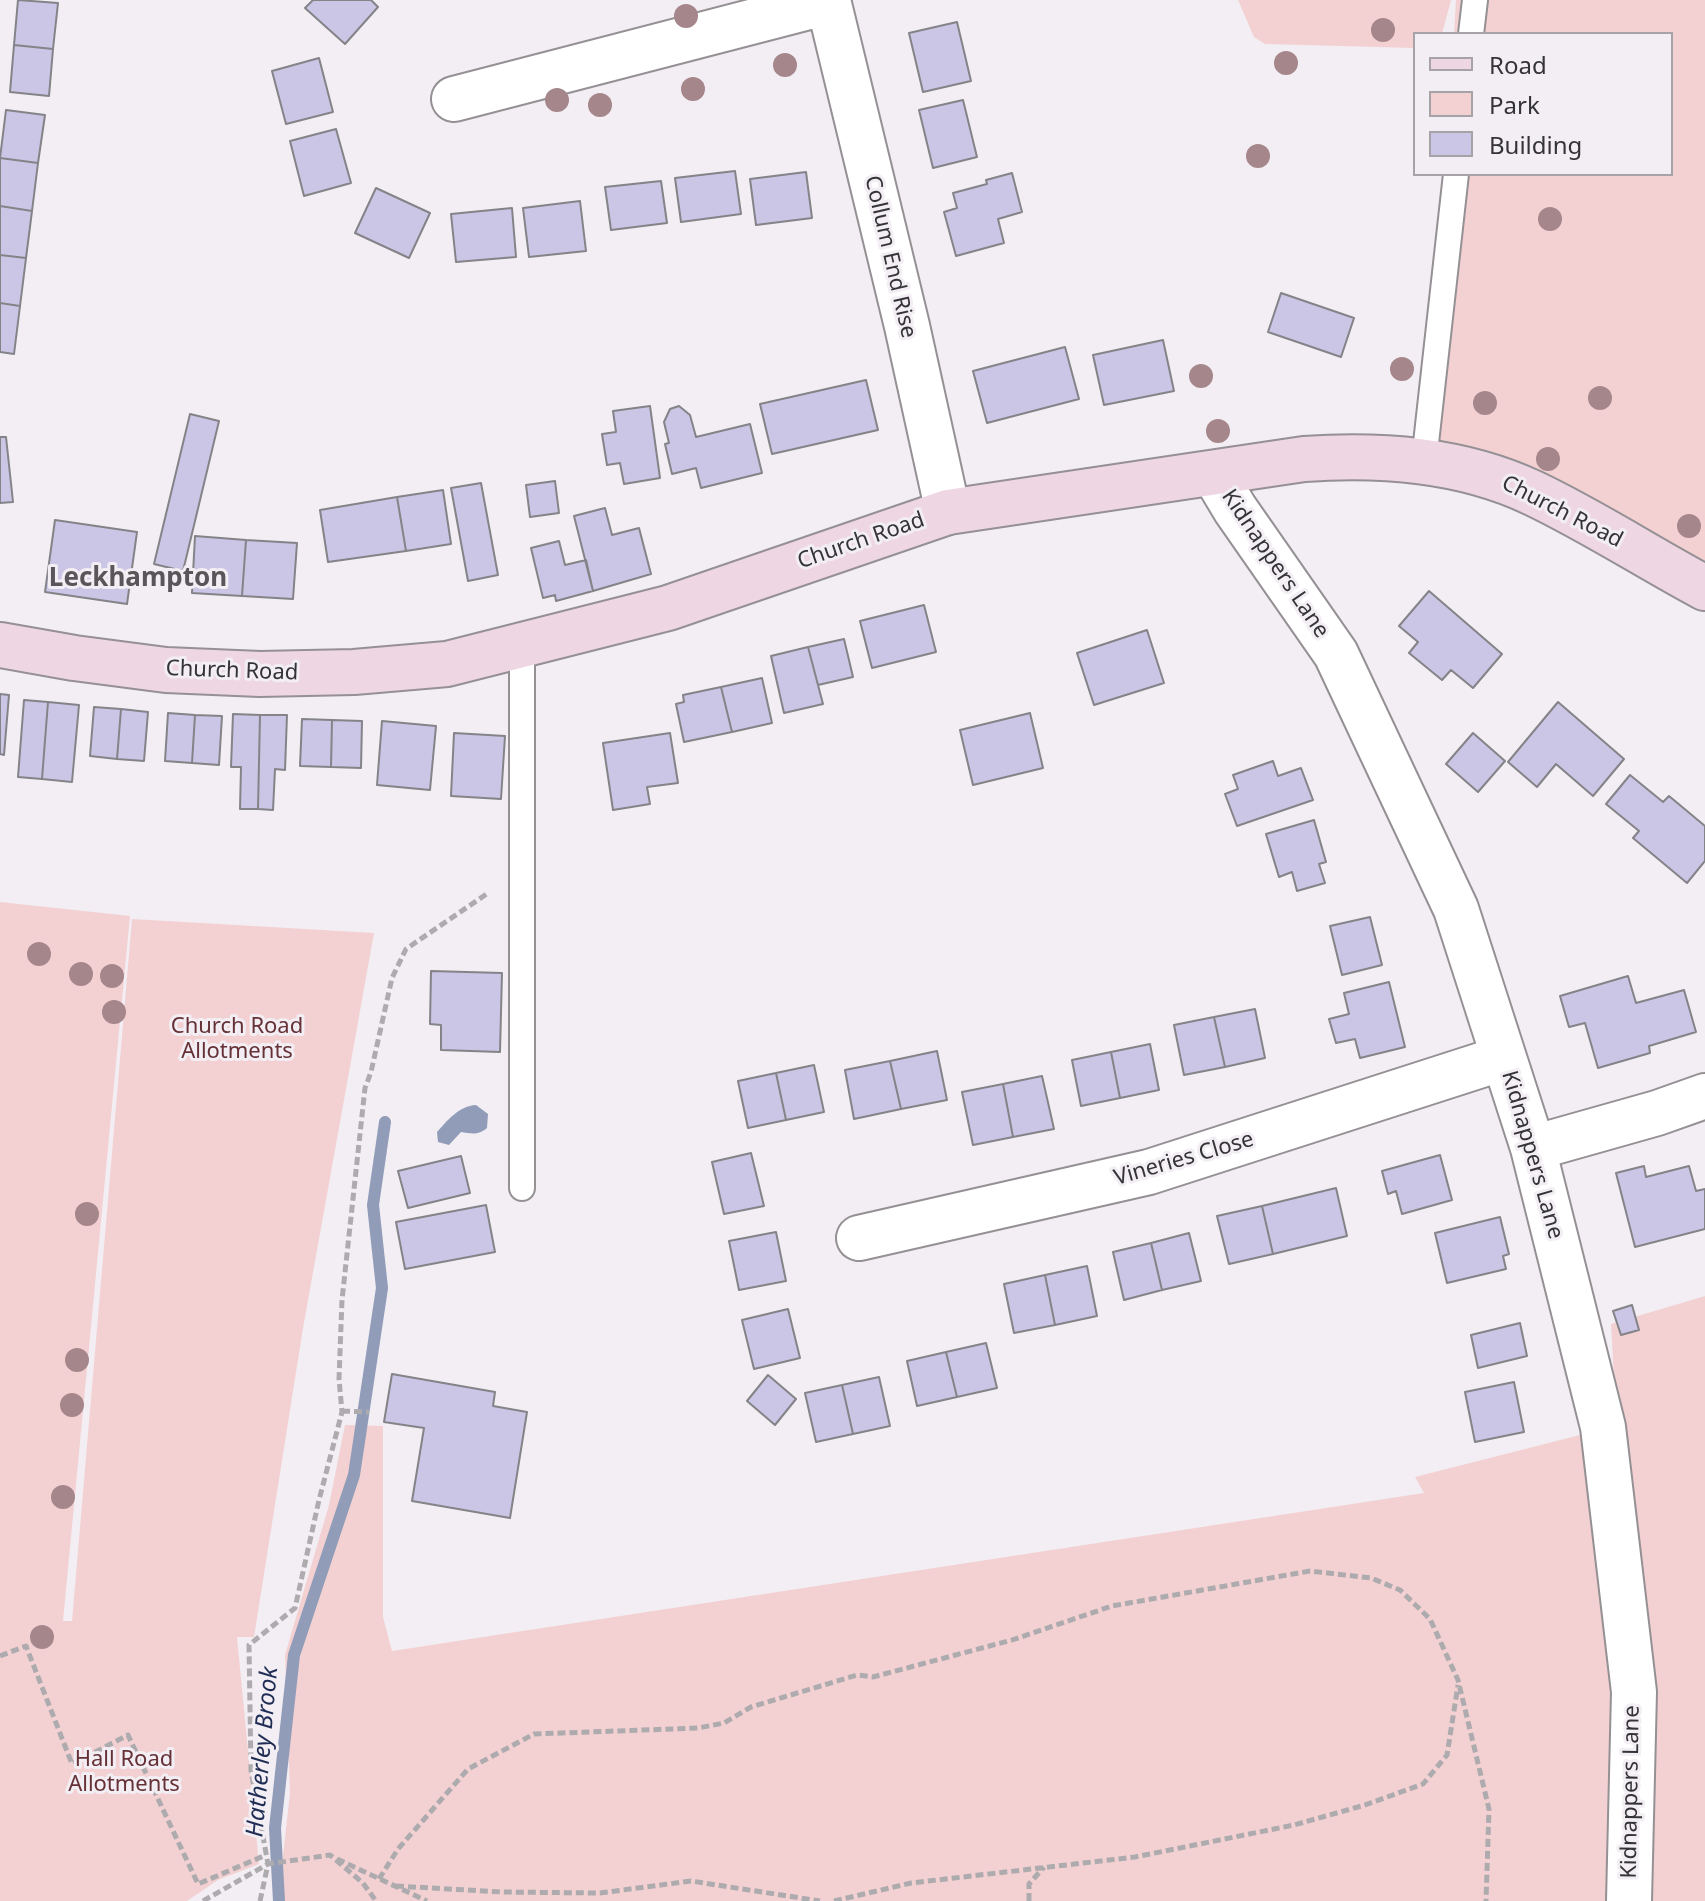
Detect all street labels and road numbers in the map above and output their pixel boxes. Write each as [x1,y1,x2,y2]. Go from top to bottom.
street label: Collum End Rise [858,173,922,341]
street label: Church Road [1497,470,1627,554]
street label: Kidnappers Lane [1216,485,1334,643]
street label: Church Road [794,507,928,575]
street label: Church Road [165,655,299,687]
street label: Kidnappers Lane [1495,1068,1569,1242]
street label: Vineries Close [1111,1126,1257,1192]
street label: Kidnappers Lane [1616,1705,1646,1879]

